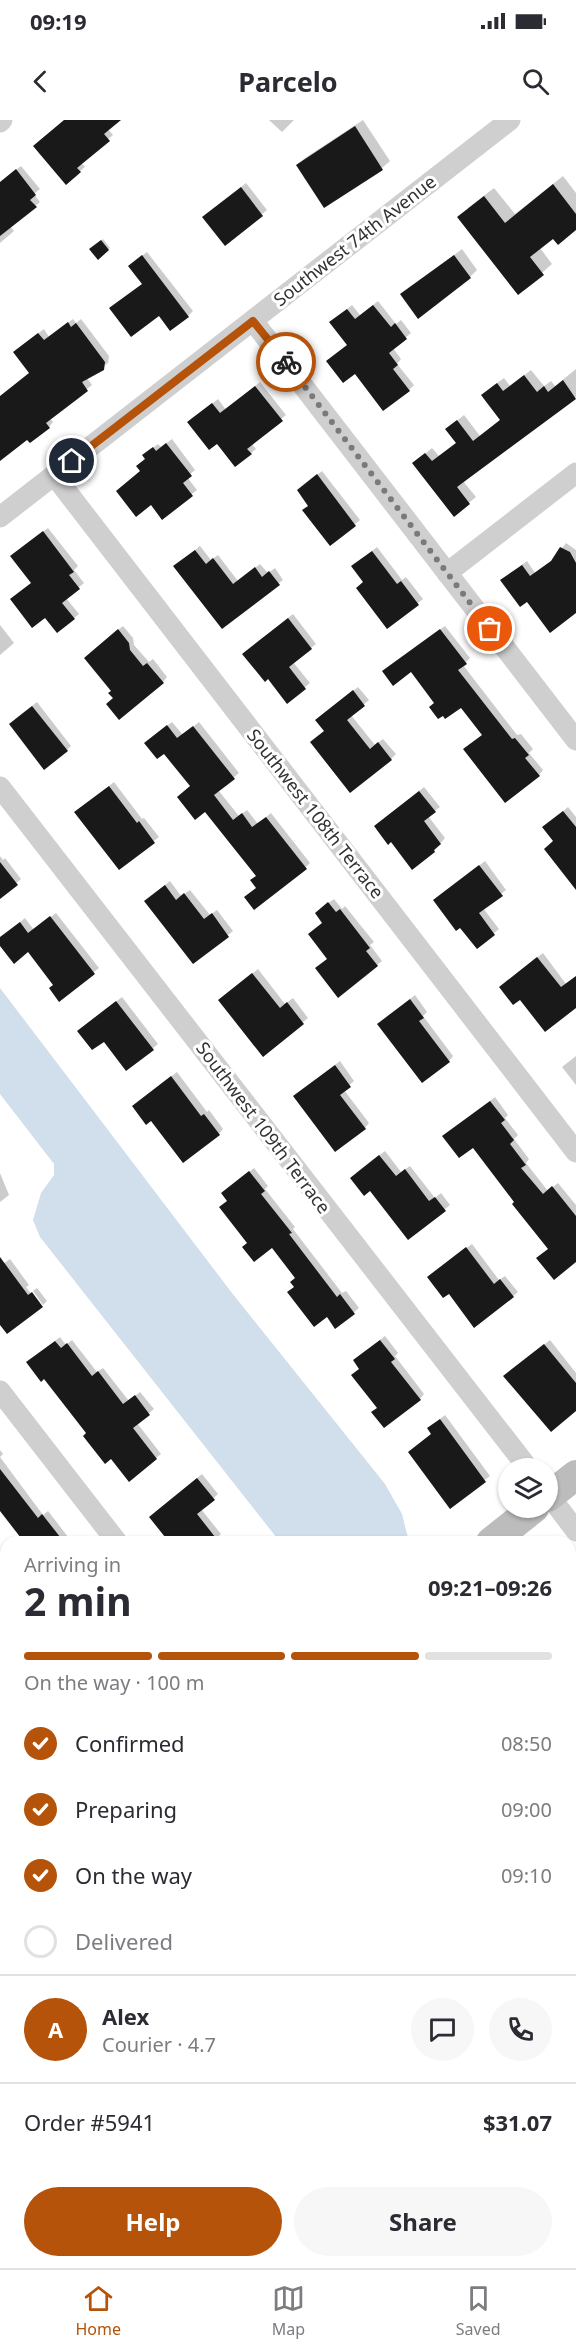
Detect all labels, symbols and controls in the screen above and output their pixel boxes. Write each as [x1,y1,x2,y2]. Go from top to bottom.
text: 09:19 [30,6,87,36]
text: Parcelo [238,63,338,100]
icon: back [24,65,57,98]
icon: search [519,65,552,98]
street label: Southwest 74th Avenue [268,169,440,311]
courier [256,332,316,392]
icon: bike [270,346,303,379]
pin [46,435,97,486]
icon: home [55,444,88,477]
pin [464,603,515,654]
icon: bag [473,612,506,645]
street label: Southwest 108th Terrace [242,724,390,903]
street label: Southwest 109th Terrace [191,1037,336,1218]
map controls [498,1458,558,1518]
button: layers [498,1458,558,1518]
text: Arriving in [24,1551,121,1578]
text: 09:21–09:26 [428,1572,552,1602]
text: 2 min [24,1574,131,1627]
text: On the way · 100 m [24,1669,204,1696]
icon: check [24,1727,57,1760]
text: Confirmed [75,1728,185,1758]
text: 08:50 [501,1730,552,1757]
icon: check [24,1793,57,1826]
text: Preparing [75,1794,177,1824]
text: 09:00 [501,1796,552,1823]
icon: check [24,1859,57,1892]
text: On the way [75,1860,192,1890]
text: 09:10 [501,1862,552,1889]
text: Delivered [75,1926,173,1956]
button: chat [411,1998,474,2061]
button: phone [489,1998,552,2061]
text: Alex [102,2001,149,2031]
text: A [48,2014,63,2044]
text: Courier · 4.7 [102,2031,216,2058]
text: Order #5941 [24,2107,155,2137]
text: $31.07 [483,2107,552,2137]
button: Help [24,2187,282,2256]
button: Share [294,2187,552,2256]
tab: Home [75,2282,121,2340]
tab: Map [272,2282,305,2340]
tab: Saved [456,2282,501,2340]

